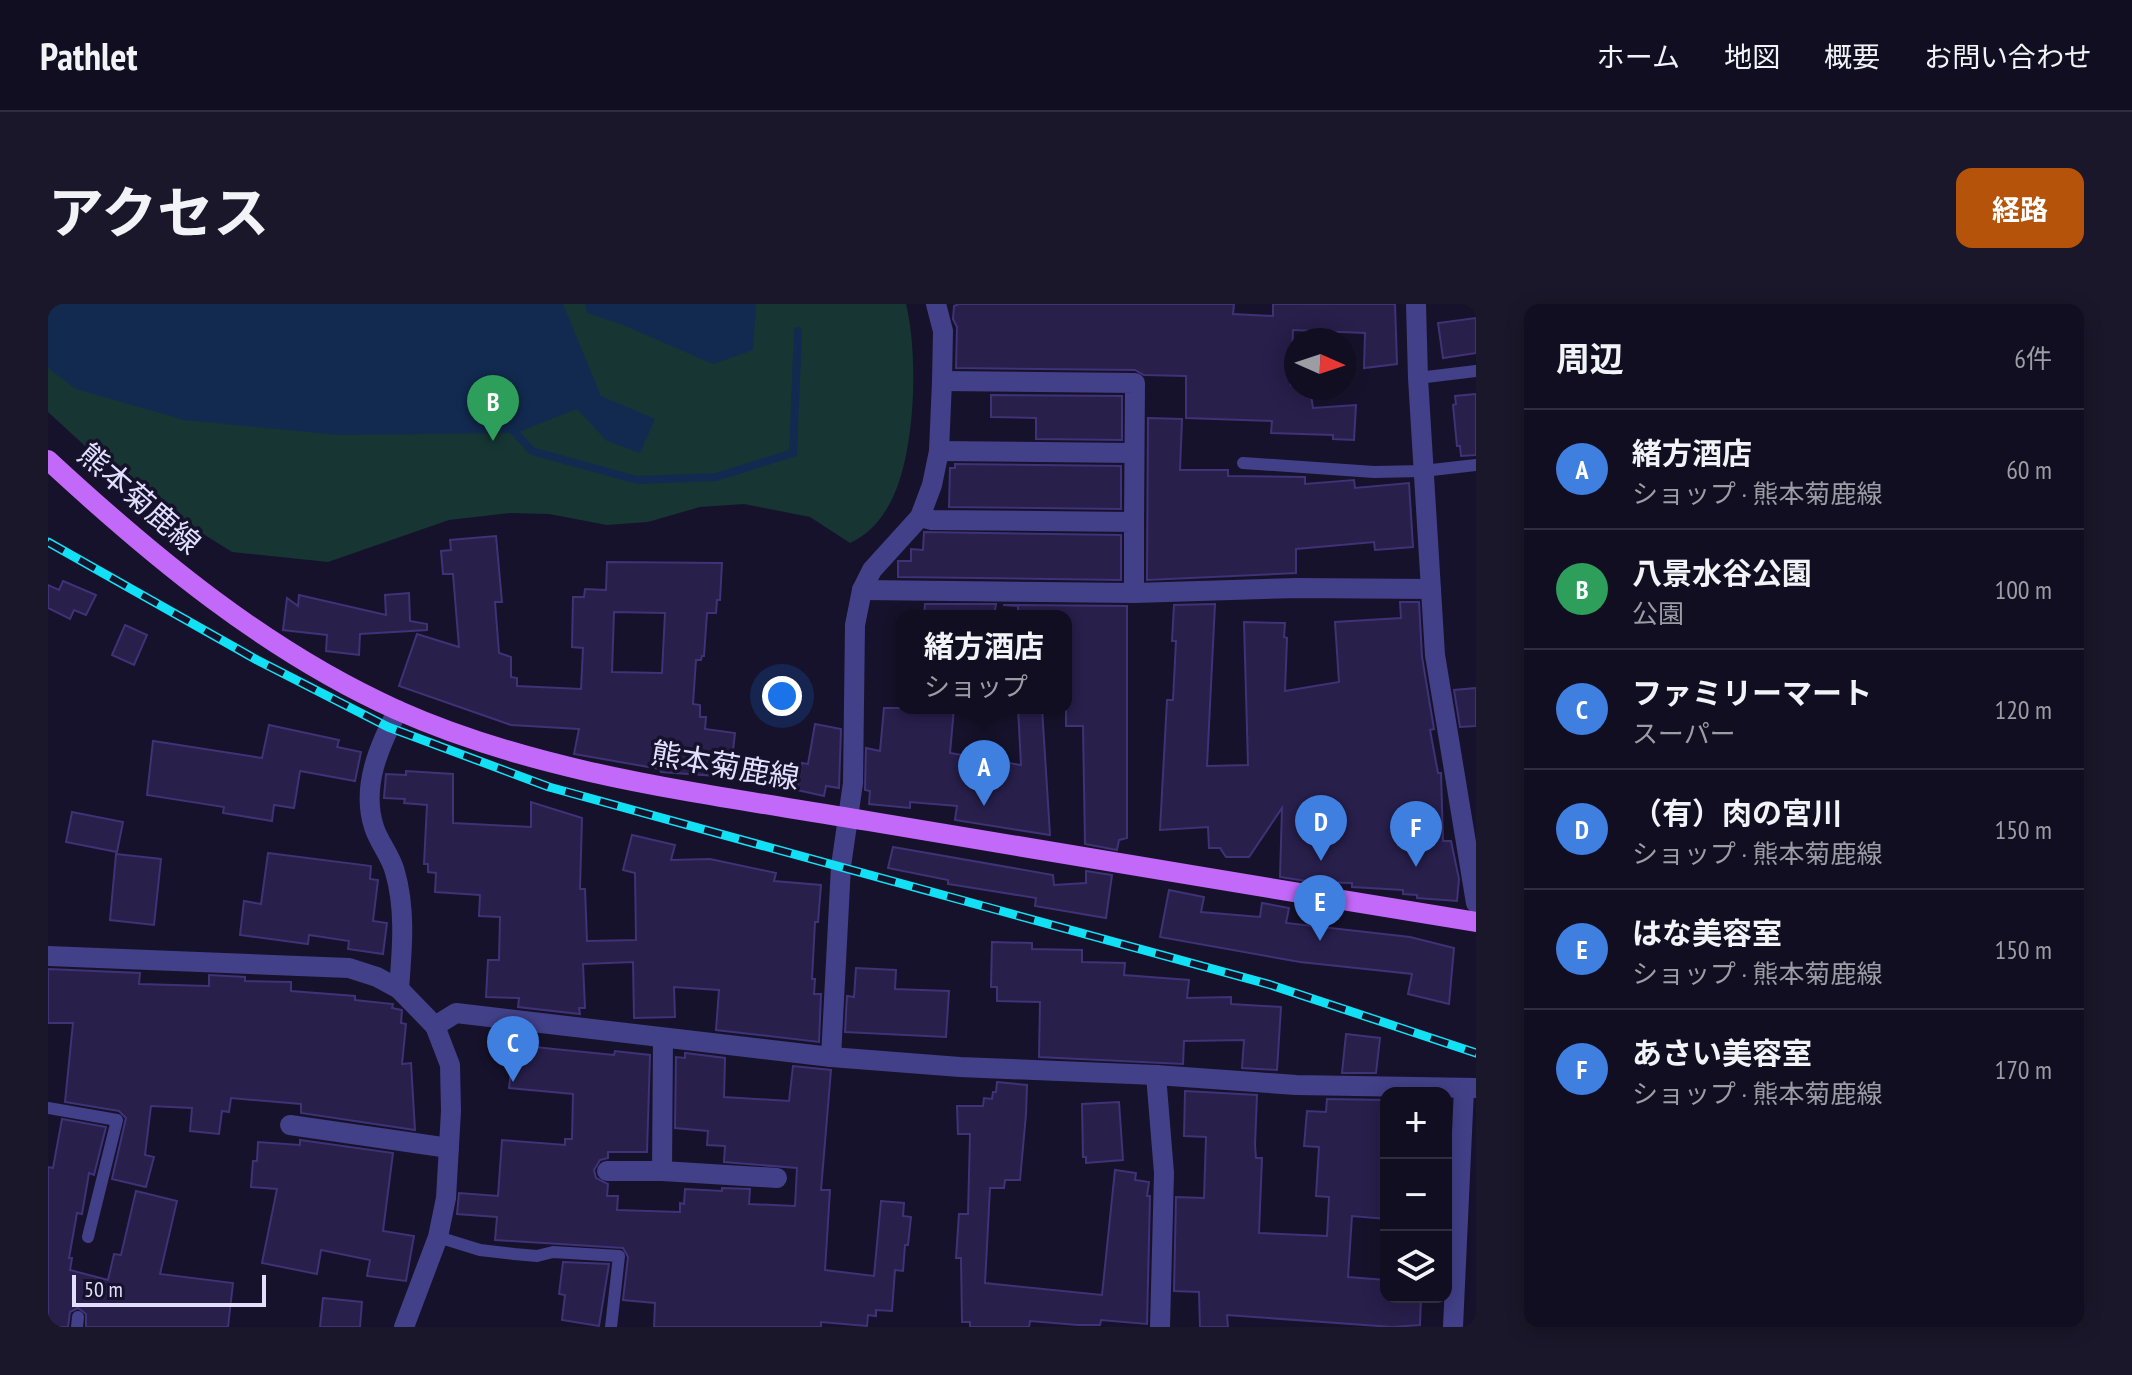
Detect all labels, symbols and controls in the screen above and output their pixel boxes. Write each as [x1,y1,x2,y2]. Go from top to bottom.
text: Pathlet [40,31,138,80]
text: ホーム [1597,38,1680,75]
text: 地図 [1724,38,1780,75]
text: 概要 [1824,38,1880,75]
text: お問い合わせ [1924,38,2092,75]
button: 経路 [1956,168,2084,248]
text: アクセス [48,176,269,248]
north arrow [1284,328,1356,400]
text: 周辺 [1556,336,1624,380]
text: 6件 [2014,342,2052,375]
pin: B [467,375,519,441]
text: 緒方酒店 [1632,433,1752,472]
street label: 熊本菊鹿線 [71,434,209,562]
text: A [1575,453,1589,486]
text: 60 m [2006,453,2052,486]
text: ショップ · 熊本菊鹿線 [1632,477,1883,510]
text: 八景水谷公園 [1632,553,1812,592]
text: B [1576,573,1588,606]
text: 100 m [1994,573,2052,606]
text: 公園 [1632,597,1684,630]
popup [896,610,1072,714]
text: 緒方酒店 [924,626,1044,665]
text: ショップ [924,670,1028,703]
text: ファミリーマート [1632,673,1872,712]
your location [762,676,802,716]
text: C [1576,693,1588,726]
text: 120 m [1994,693,2052,726]
text: スーパー [1632,717,1736,750]
street label: 熊本菊鹿線 [648,732,803,797]
pin: A [958,740,1010,806]
text: （有）肉の宮川 [1632,793,1842,832]
pin: D [1295,795,1347,861]
pin: F [1390,801,1442,867]
text: D [1575,813,1589,846]
text: 150 m [1994,813,2052,846]
text: ショップ · 熊本菊鹿線 [1632,837,1883,870]
pin: E [1294,875,1346,941]
text: はな美容室 [1632,913,1782,952]
text: E [1576,933,1588,966]
text: 150 m [1994,933,2052,966]
text: ショップ · 熊本菊鹿線 [1632,957,1883,990]
pin: C [487,1016,539,1082]
text: あさい美容室 [1632,1033,1812,1072]
text: F [1577,1053,1587,1086]
text: 170 m [1994,1053,2052,1086]
text: ショップ · 熊本菊鹿線 [1632,1077,1883,1110]
map controls [1380,1087,1452,1303]
button: + [1380,1087,1452,1159]
button: − [1380,1159,1452,1231]
button: layers [1380,1231,1452,1303]
scale bar [72,1271,266,1307]
text: 50 m [84,1275,123,1303]

